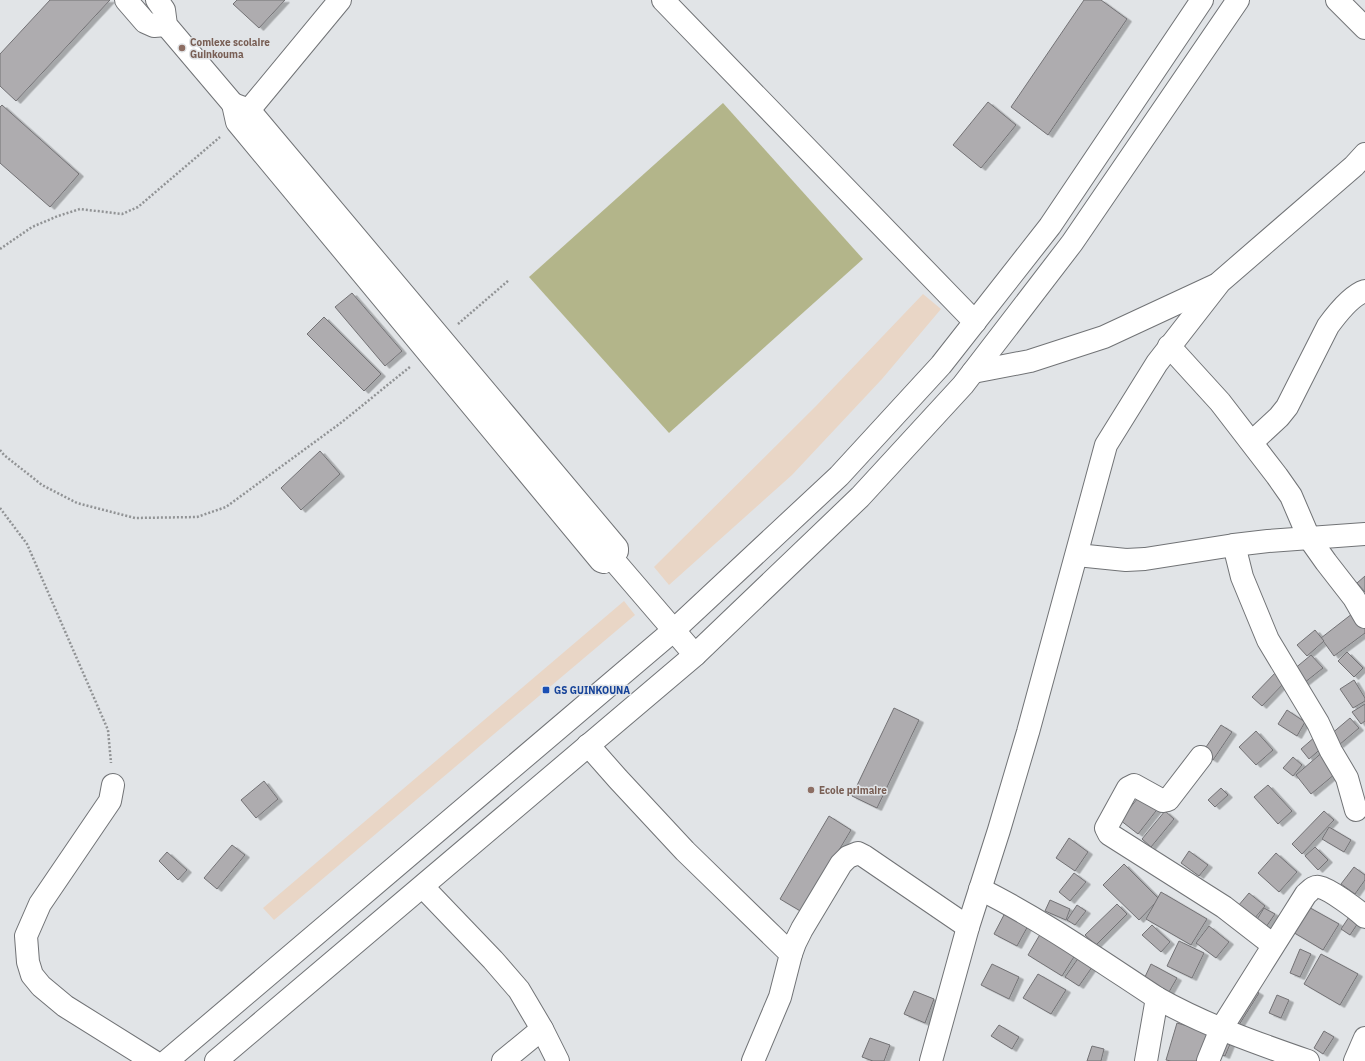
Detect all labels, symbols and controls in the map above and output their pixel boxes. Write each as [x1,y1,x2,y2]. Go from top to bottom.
place label: Comlexe scolaire Guinkouma [190,36,270,61]
marker: Comlexe scolaire Guinkouma [177,43,187,53]
place label: GS GUINKOUNA [554,684,630,697]
marker: GS GUINKOUNA [541,685,551,695]
place label: Ecole primaire [819,784,887,797]
marker: Ecole primaire [806,785,816,795]

